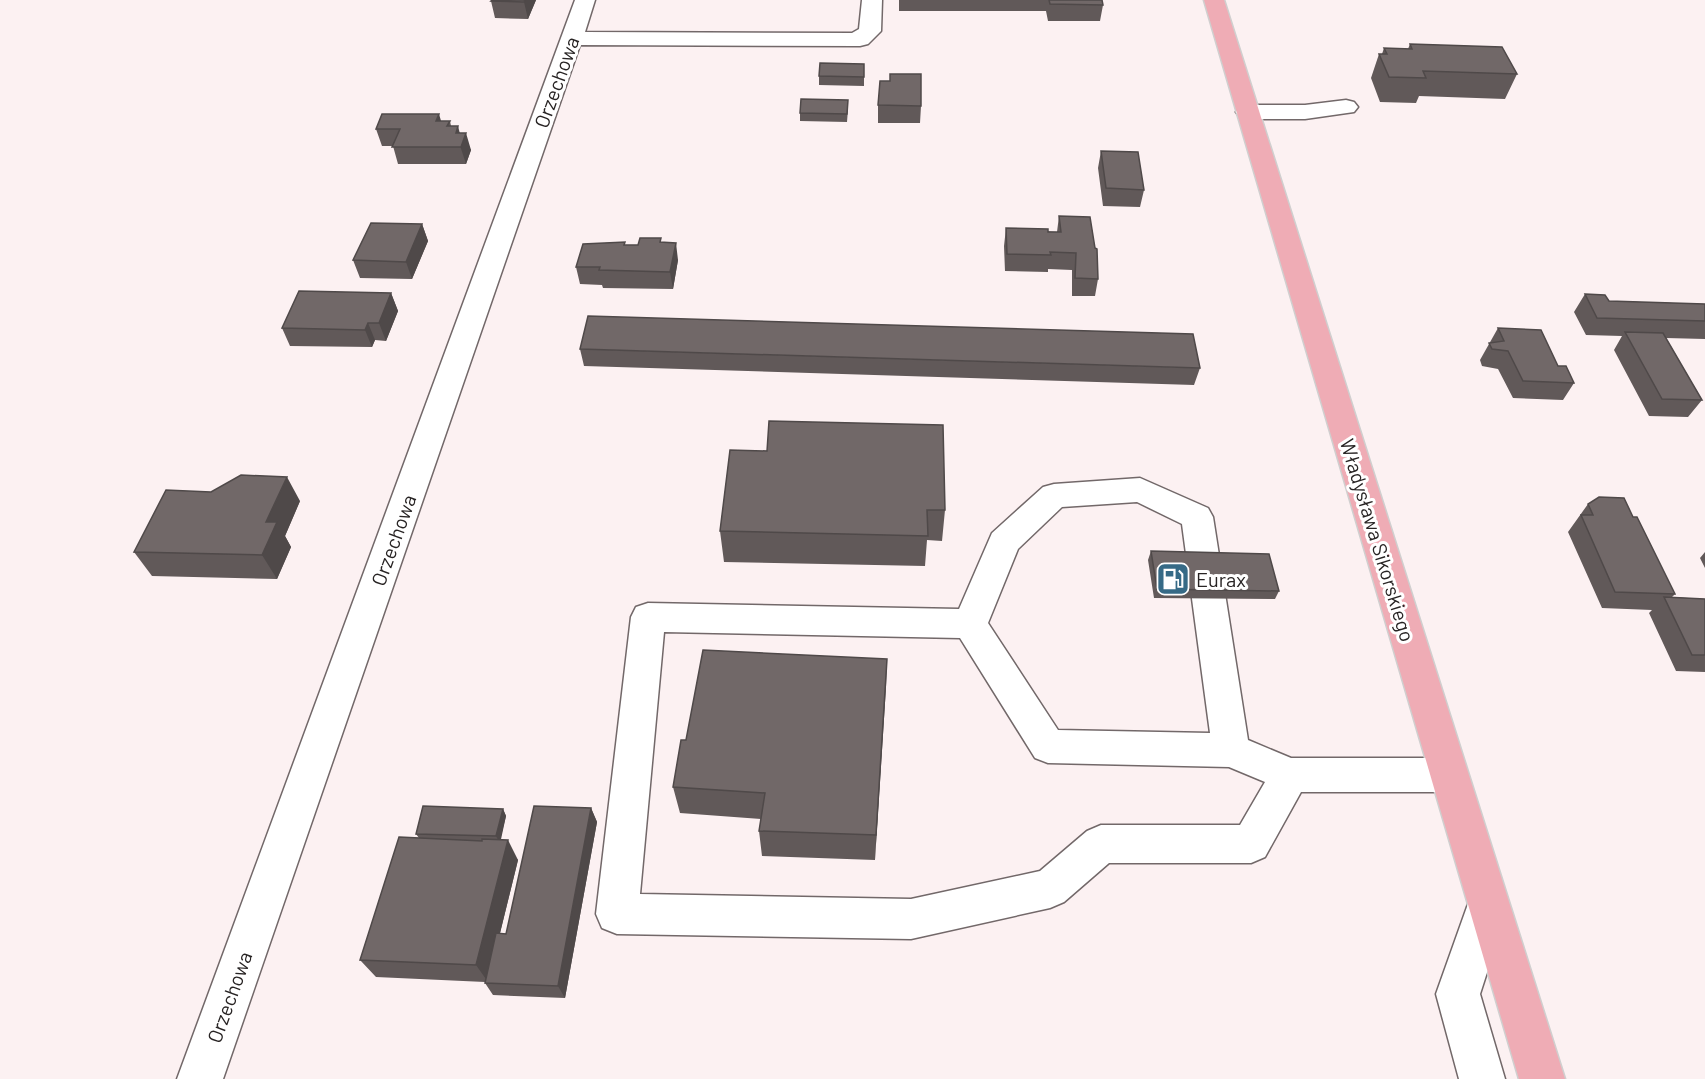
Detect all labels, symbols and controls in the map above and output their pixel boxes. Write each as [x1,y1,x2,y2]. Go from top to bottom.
street label: Orzechowa [528,33,584,131]
street label: Władysława Sikorskiego [1336,436,1420,644]
street label: Orzechowa [365,491,421,589]
fuel station icon: Eurax [1155,561,1191,597]
place label: Eurax [1196,567,1246,591]
street label: Orzechowa [201,948,257,1046]

